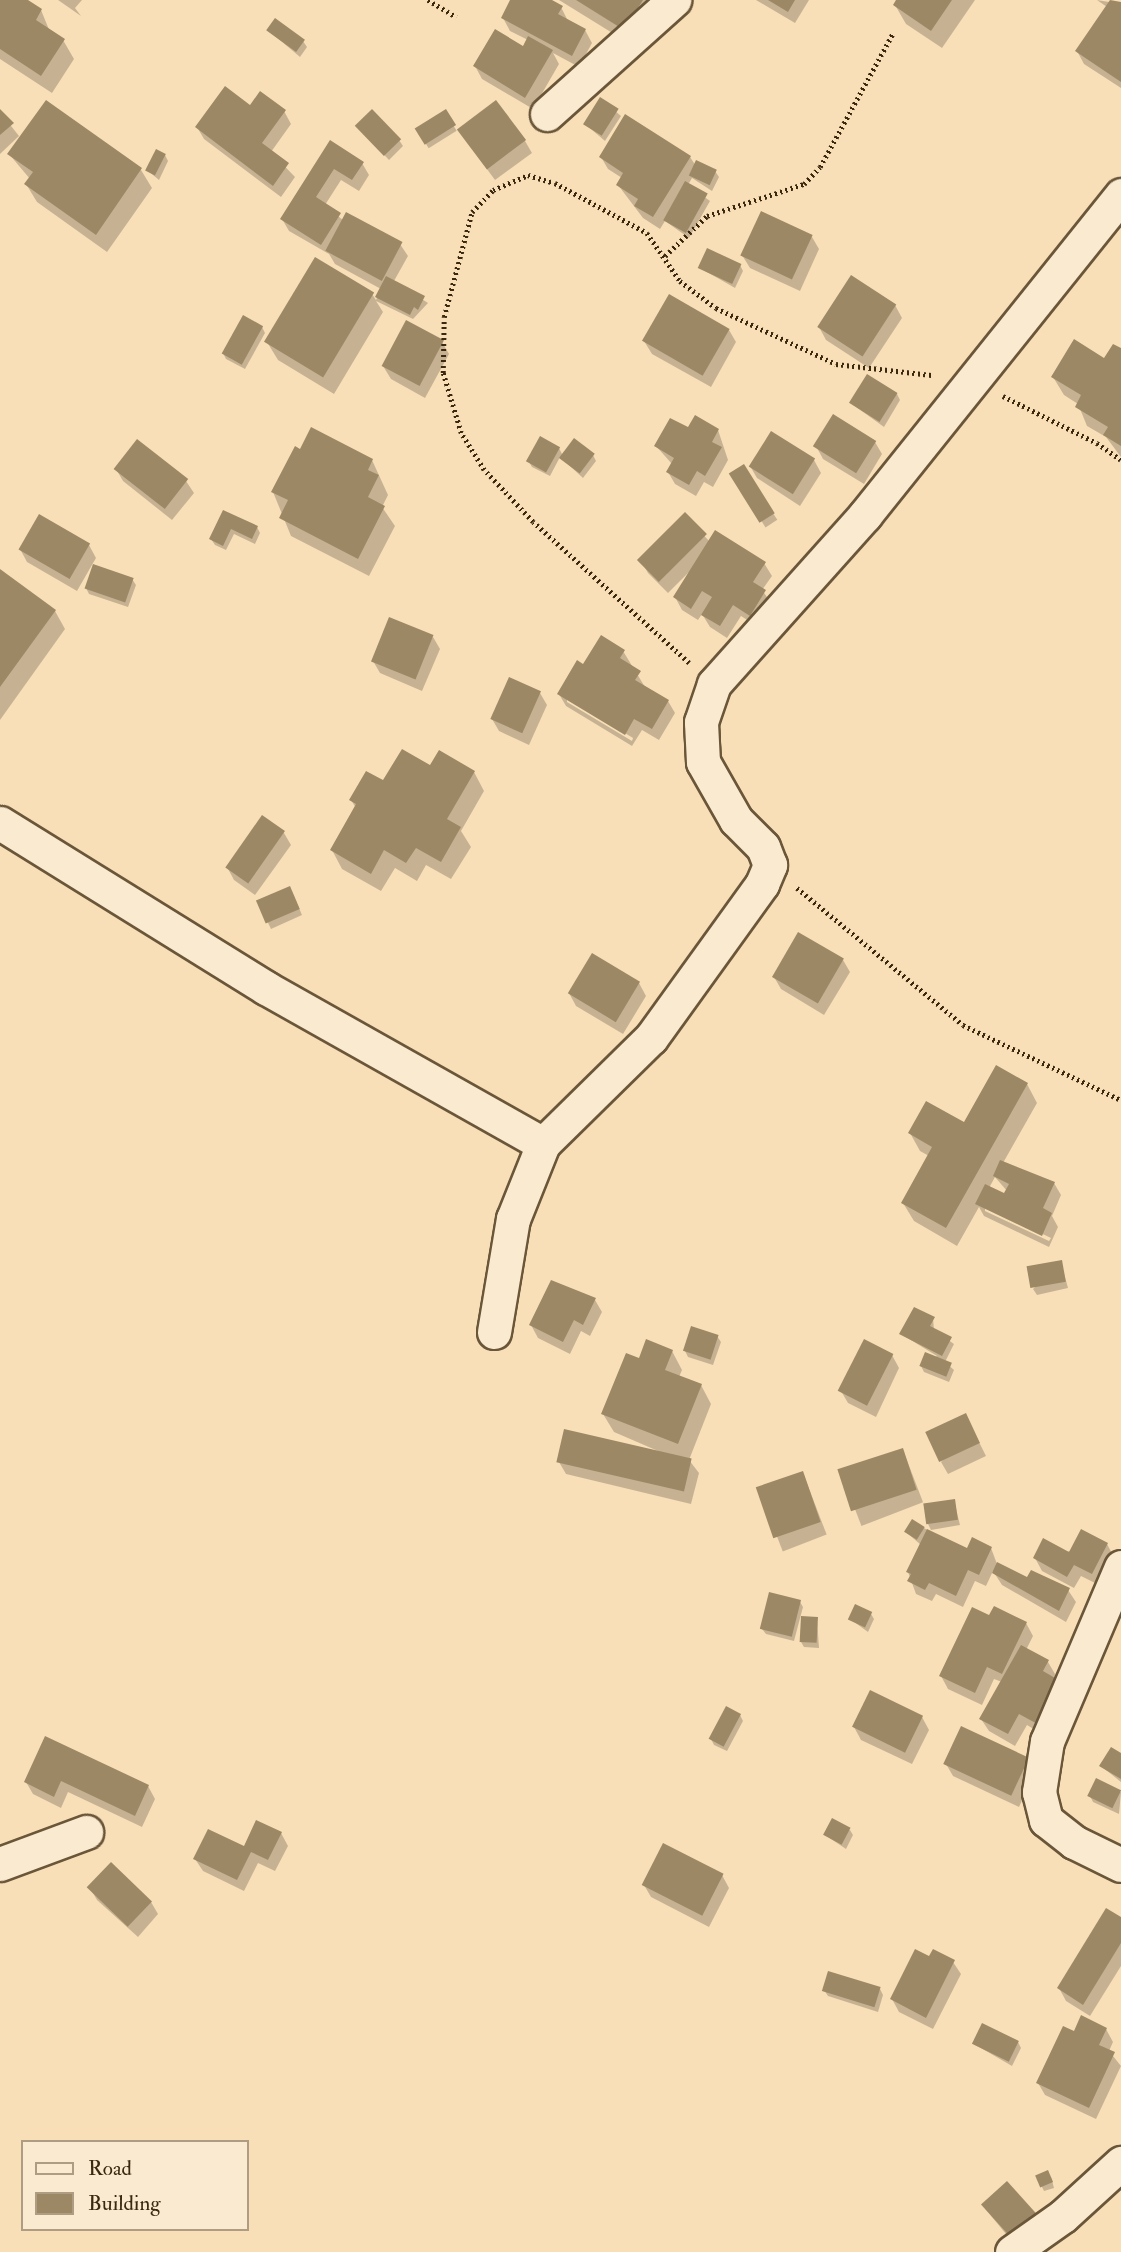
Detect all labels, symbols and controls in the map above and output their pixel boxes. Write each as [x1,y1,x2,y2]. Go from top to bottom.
legend [21,2140,248,2231]
text: Road [88,2155,132,2182]
text: Building [88,2190,161,2217]

